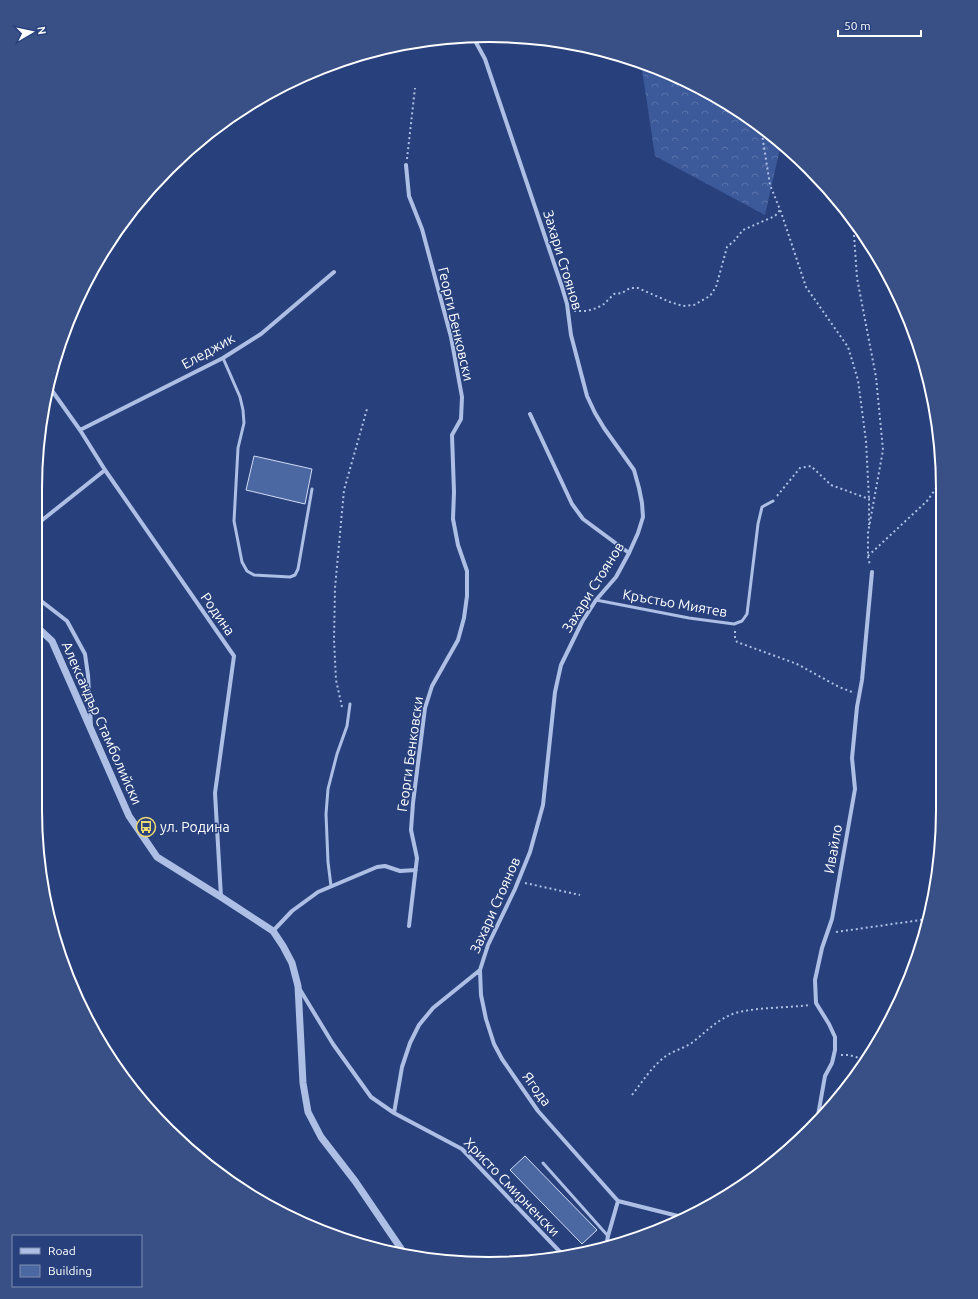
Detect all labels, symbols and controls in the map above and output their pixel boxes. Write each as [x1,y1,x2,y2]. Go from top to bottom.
north arrow [12,12,52,52]
scale bar [838,12,921,38]
text: 50 m [844,19,871,32]
text: N [35,25,48,35]
street label: Захари Стоянов [540,208,586,312]
street label: Георги Бенковски [435,266,477,382]
street label: Еледжик [179,330,237,372]
street label: Захари Стоянов [559,539,627,635]
street label: Кръстьо Миятев [621,586,729,620]
street label: Родина [198,590,238,638]
street label: Александър Стамболийски [59,639,145,807]
street label: Георги Бенковски [394,695,426,813]
bus stop icon: ул. Родина [135,816,157,838]
place label: ул. Родина [160,819,230,835]
street label: Ивайло [821,823,845,875]
street label: Захари Стоянов [467,855,523,955]
street label: Ягода [519,1069,555,1109]
street label: Христо Смирненски [461,1134,563,1240]
legend [12,1235,142,1287]
text: Road [48,1244,76,1257]
text: Building [48,1264,92,1277]

